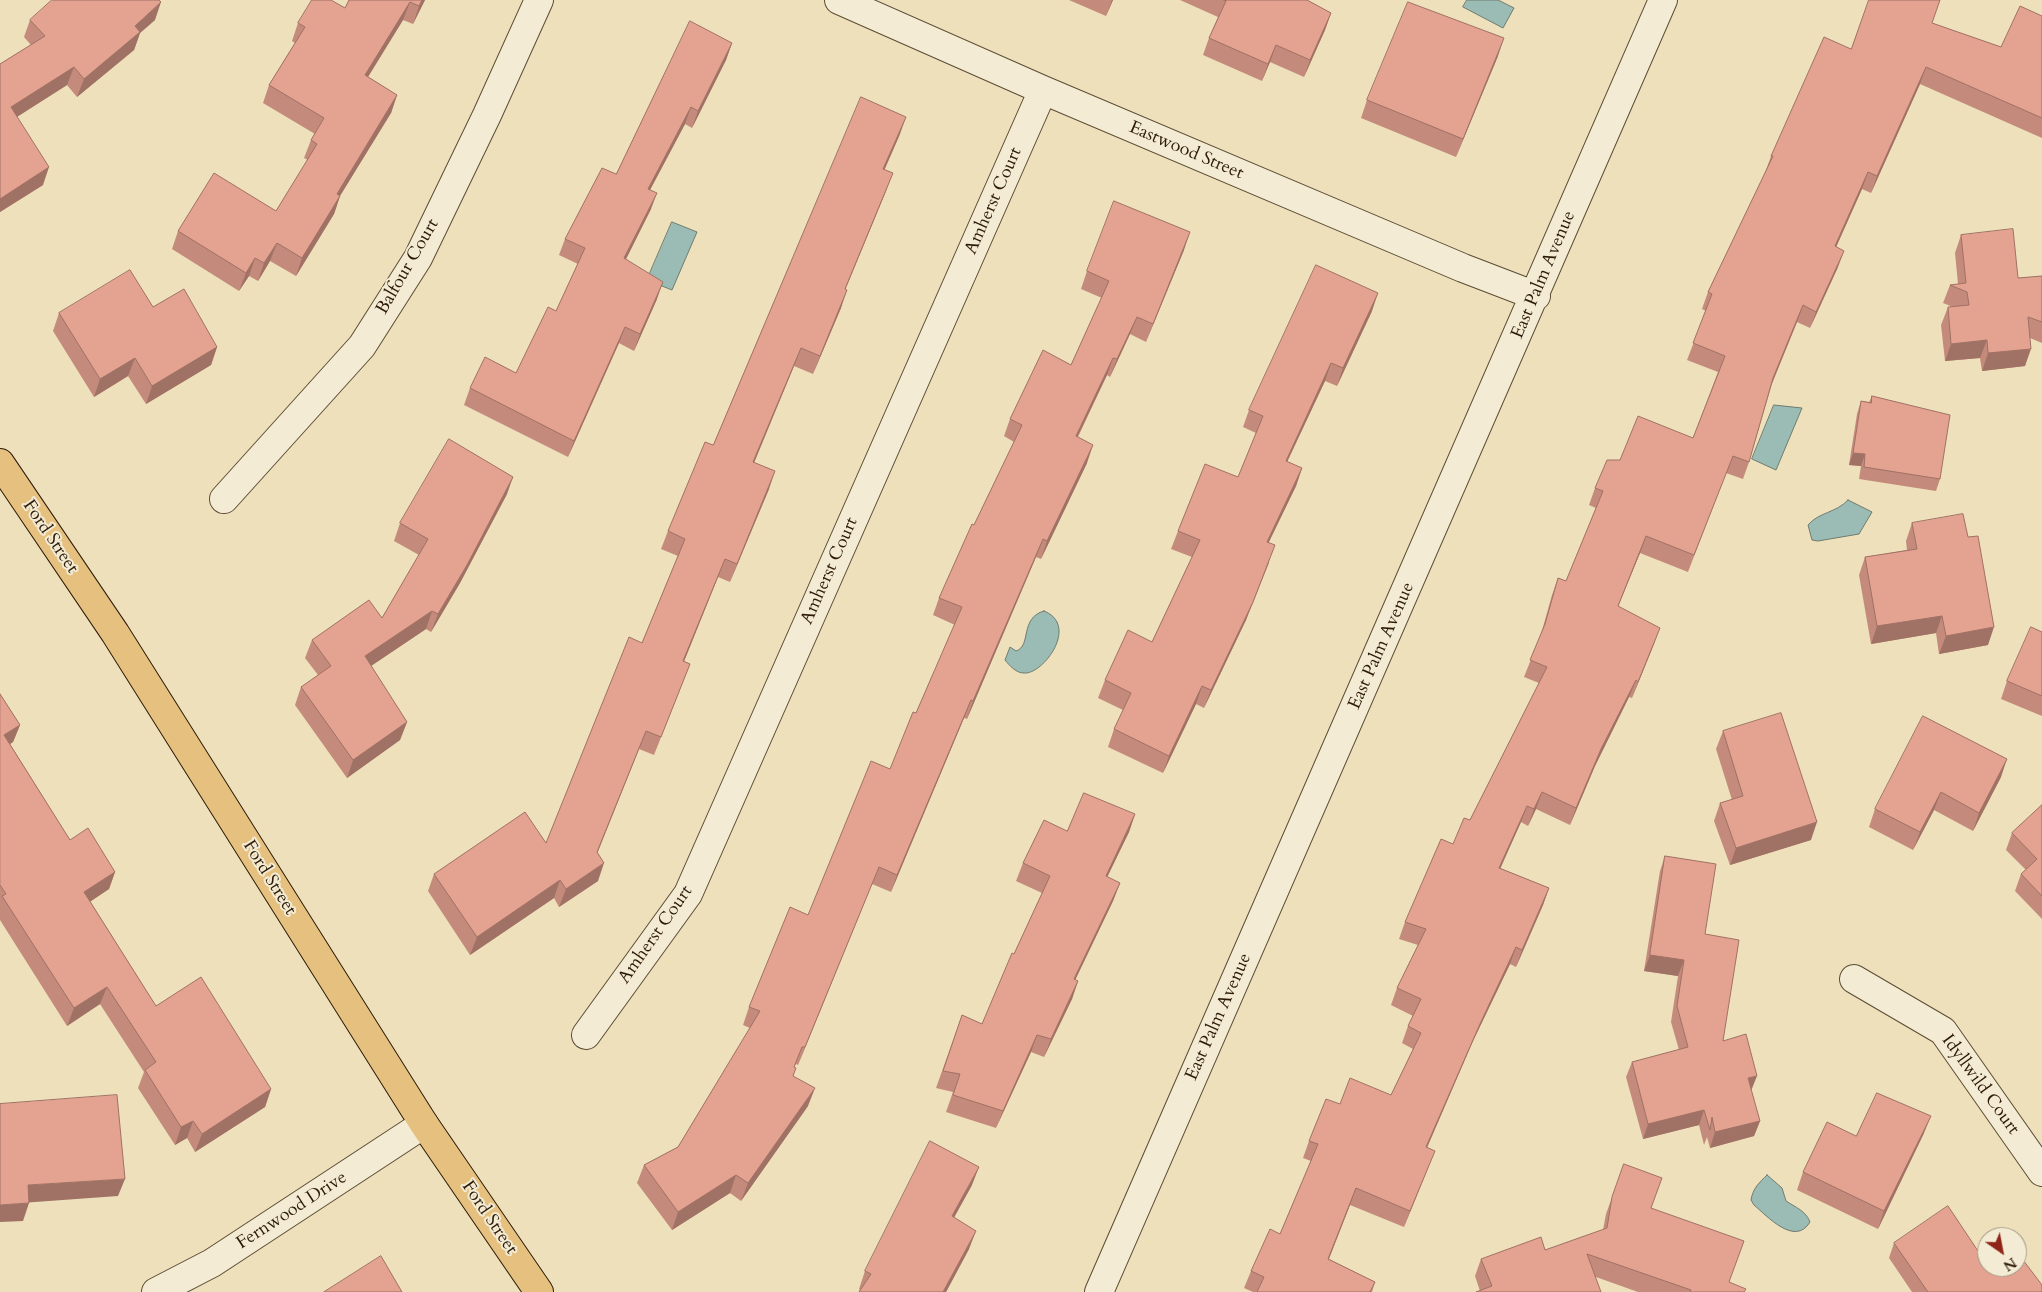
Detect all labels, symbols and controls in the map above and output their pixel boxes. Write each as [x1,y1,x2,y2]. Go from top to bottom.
street label: Eastwood Street [1126,117,1246,185]
street label: Amherst Court [961,144,1027,258]
street label: East Palm Avenue [1507,208,1581,342]
street label: Balfour Court [372,215,444,319]
street label: Ford Street [17,496,83,578]
street label: Amherst Court [797,514,863,628]
street label: East Palm Avenue [1344,579,1420,713]
street label: Ford Street [238,837,300,919]
street label: Amherst Court [614,882,698,988]
street label: East Palm Avenue [1181,950,1257,1084]
street label: Idyllwild Court [1936,1031,2024,1139]
street label: Fernwood Drive [233,1167,351,1255]
street label: Ford Street [456,1177,522,1259]
north arrow [1977,1227,2027,1277]
text: N [2000,1253,2020,1275]

